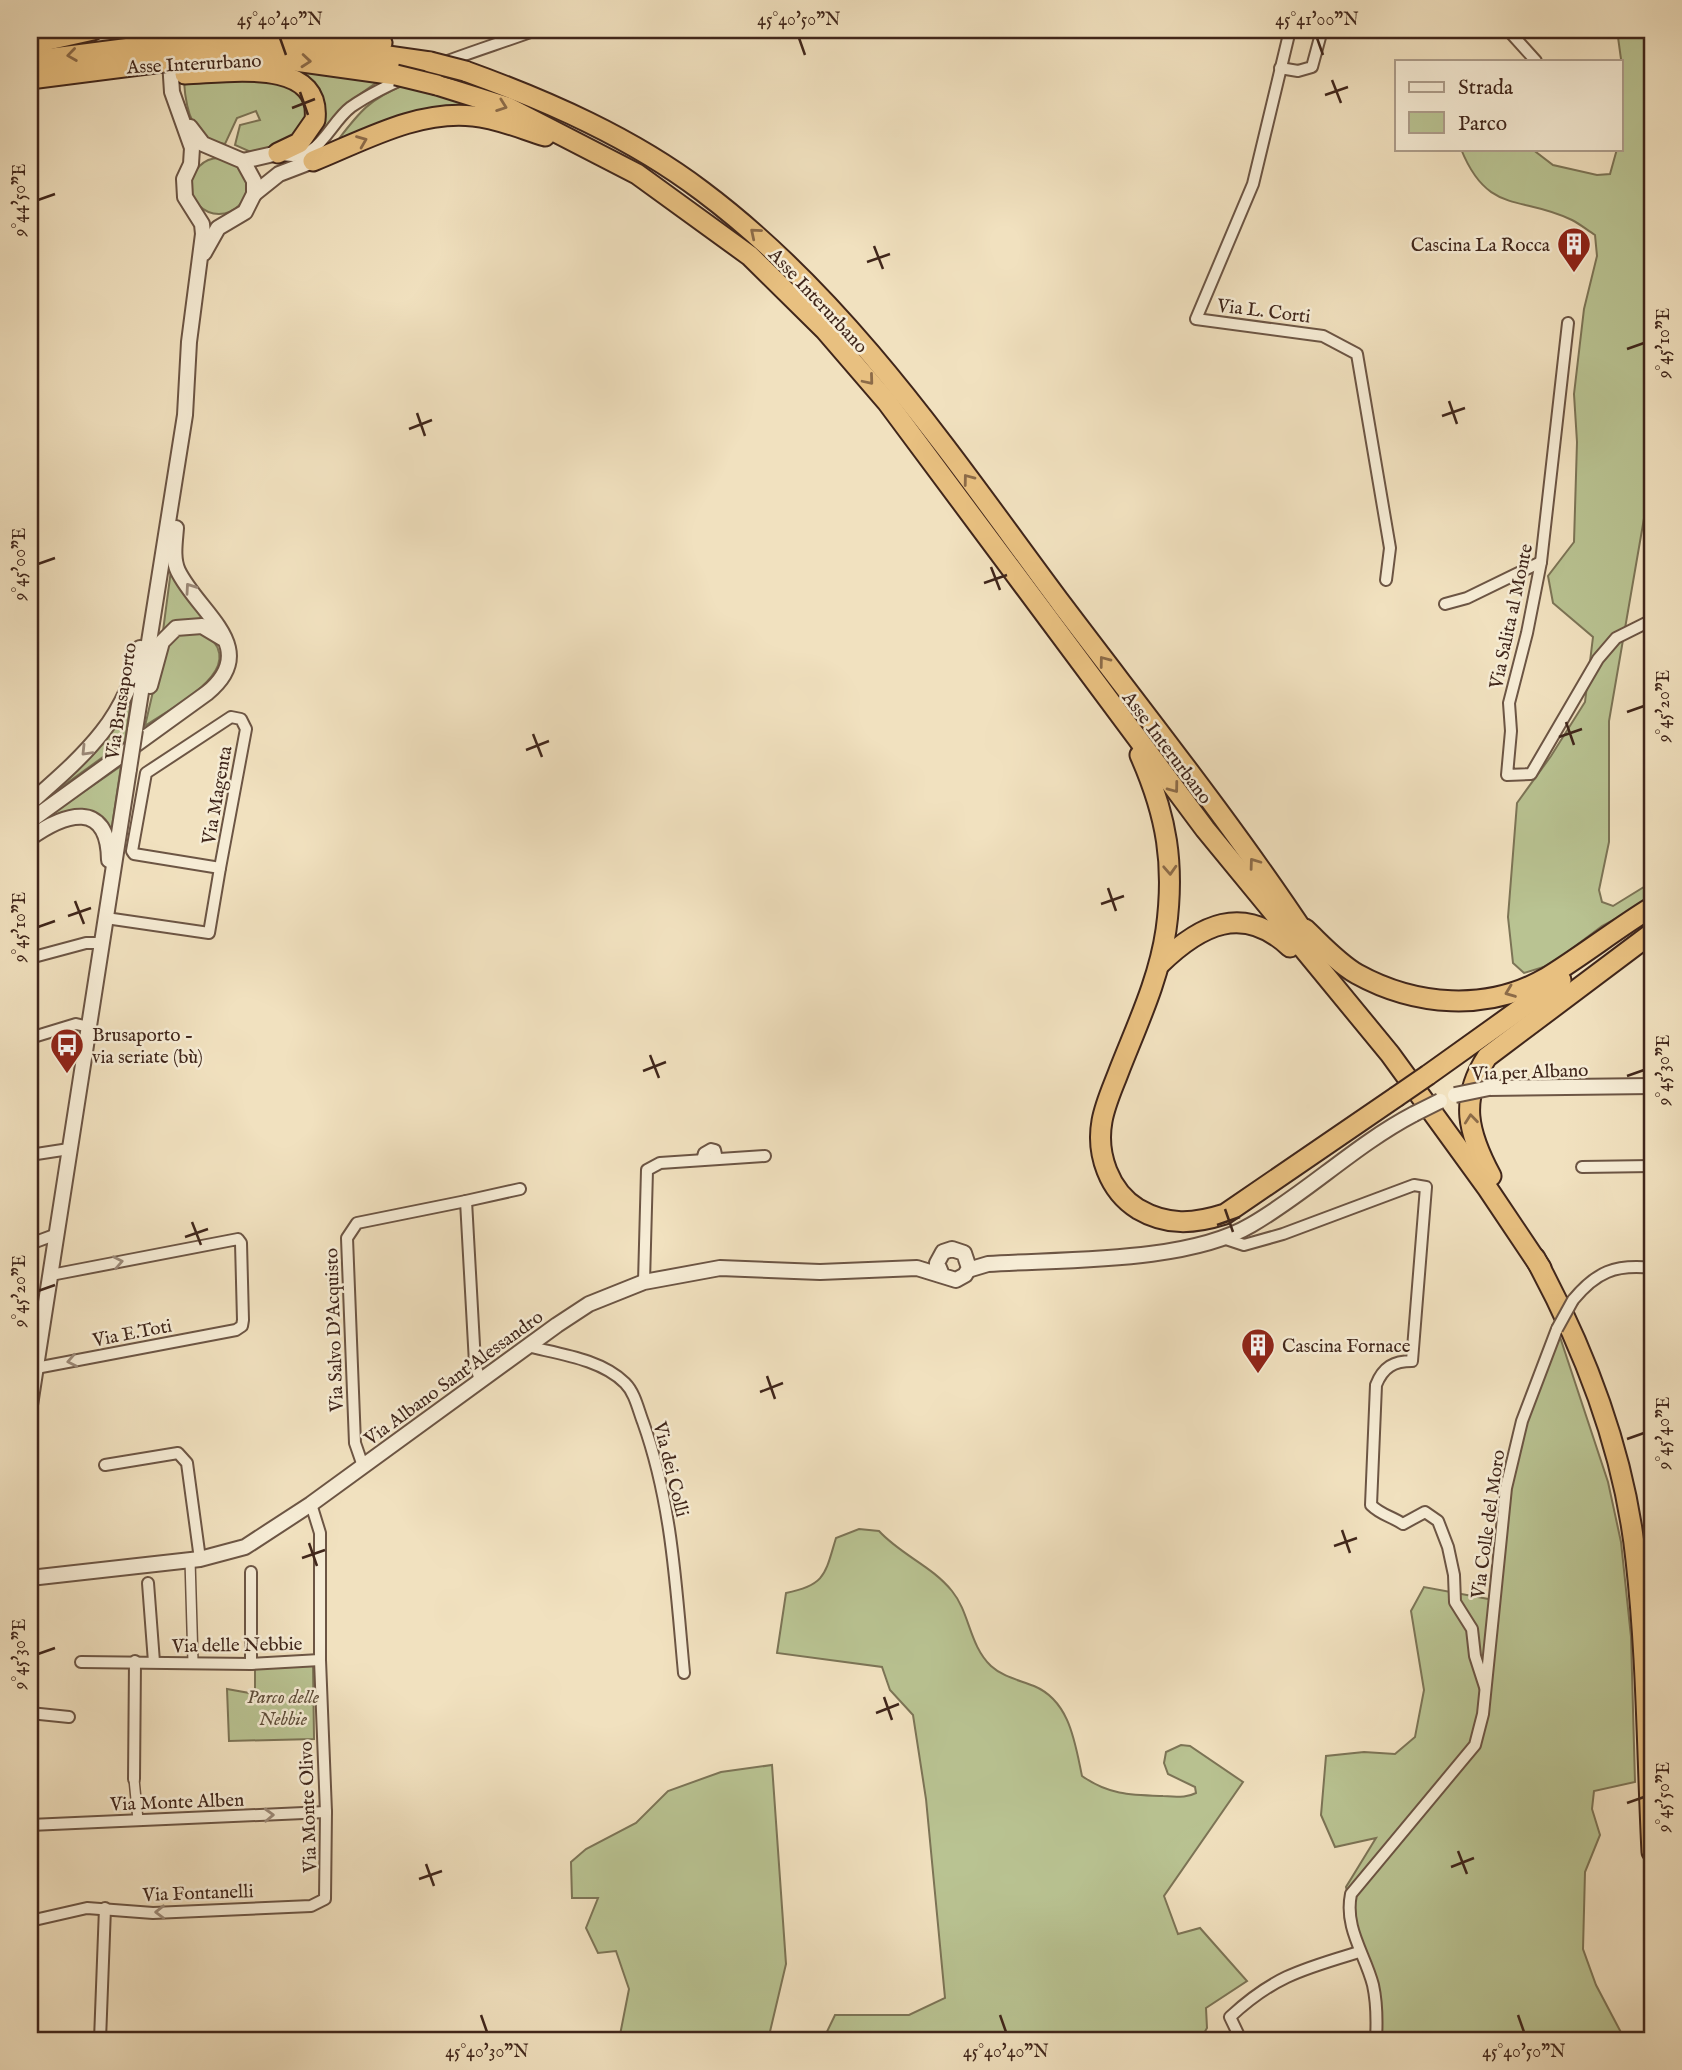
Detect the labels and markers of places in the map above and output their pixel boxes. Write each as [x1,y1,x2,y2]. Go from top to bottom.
building icon: Cascina La Rocca [1555,225,1593,274]
place label: Cascina La Rocca [1411,234,1551,258]
place label: Brusaporto - via seriate (bù) [92,1024,203,1070]
bus stop icon: Brusaporto - via seriate (bù) [48,1026,86,1075]
building icon: Cascina Fornace [1239,1326,1277,1375]
place label: Cascina Fornace [1282,1335,1411,1359]

